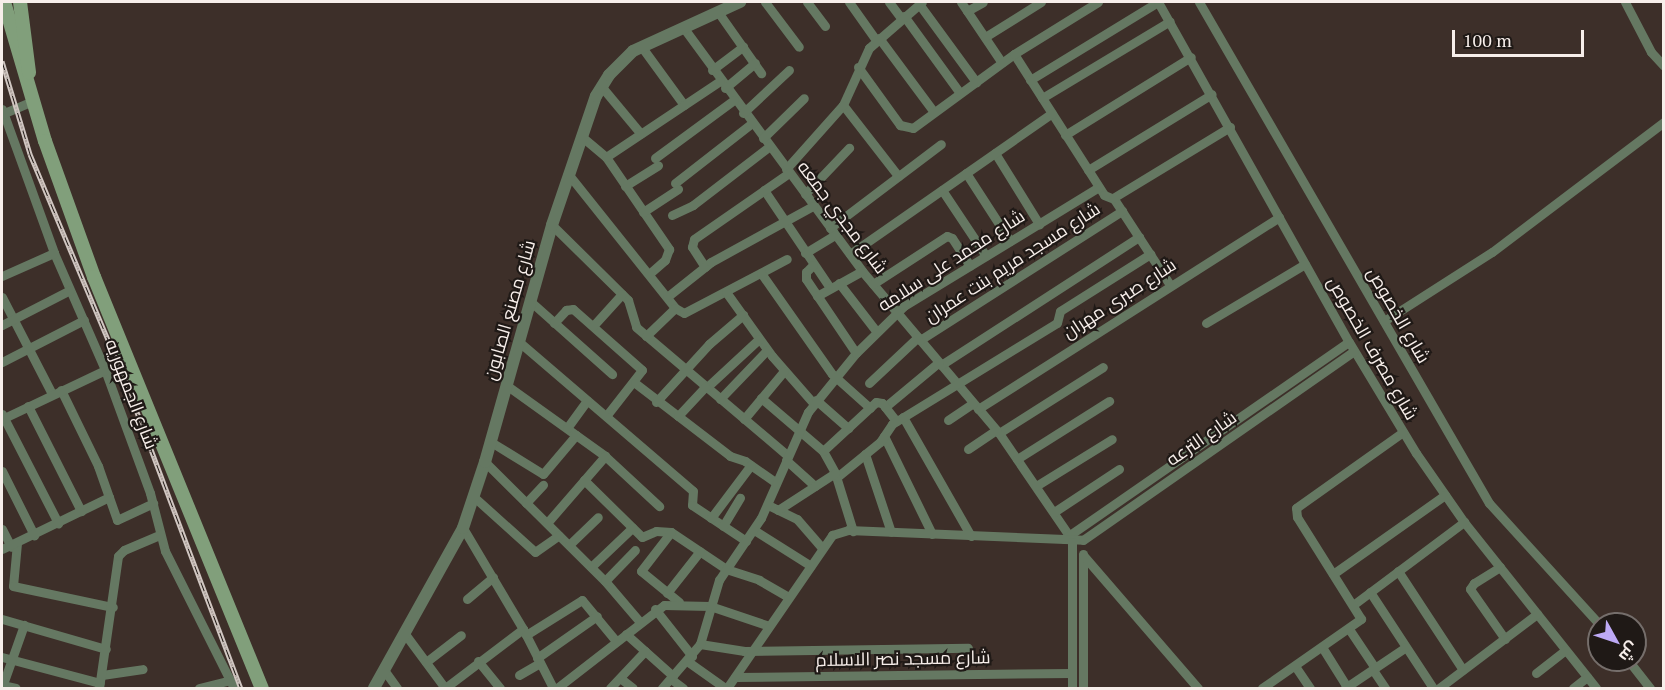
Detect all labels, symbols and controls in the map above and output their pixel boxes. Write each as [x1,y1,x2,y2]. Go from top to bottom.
scale bar [1455,18,1587,56]
text: 100 m [1463,28,1512,52]
street label: شارع مجدي جمعه [794,156,892,278]
street label: شارع مسجد مريم بنت عمران [920,197,1104,327]
street label: شارع محمد على سلامه [874,204,1028,316]
street label: شارع مصنع الصابون [479,237,539,383]
street label: شارع صبرى مهران [1058,253,1180,343]
street label: شارع الخصوص [1363,263,1435,367]
street label: شارع مصرف الخصوص [1323,273,1423,423]
street label: شارع الجمهوريه [101,336,163,452]
street label: شارع الترعه [1162,406,1240,470]
north arrow [1587,612,1647,672]
text: ش [1614,637,1644,667]
street label: شارع مسجد نصر الاسلام [815,646,991,670]

